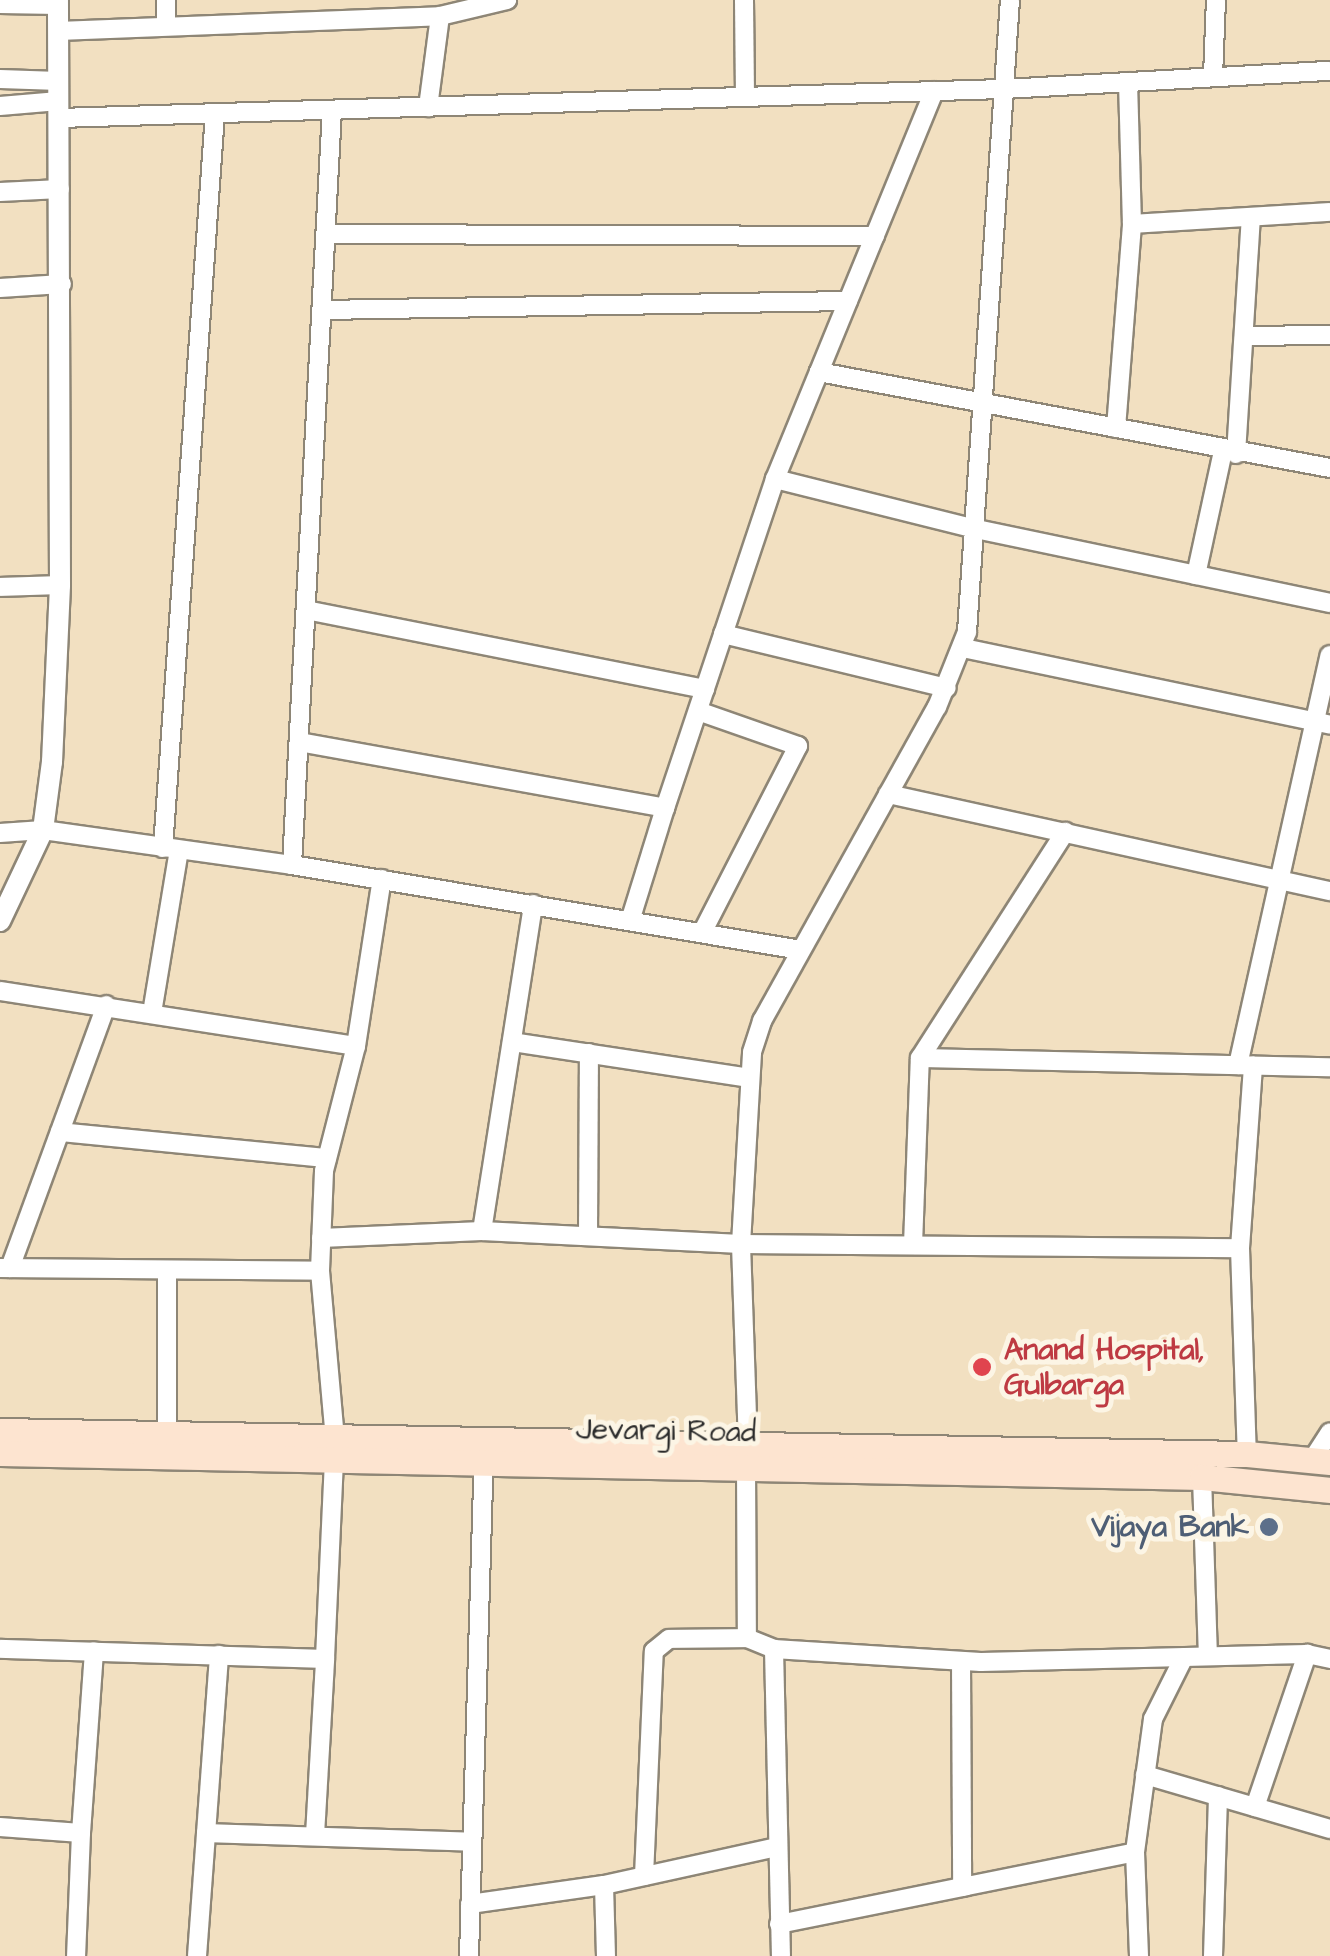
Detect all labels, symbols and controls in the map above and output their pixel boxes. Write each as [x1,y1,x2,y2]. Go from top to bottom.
place label: Anand Hospital, Gulbarga [1004,1332,1205,1402]
marker: Anand Hospital, Gulbarga [969,1354,995,1380]
street label: Jevargi Road [575,1411,757,1451]
place label: Vijaya Bank [1091,1509,1249,1545]
marker: Vijaya Bank [1258,1516,1280,1538]

